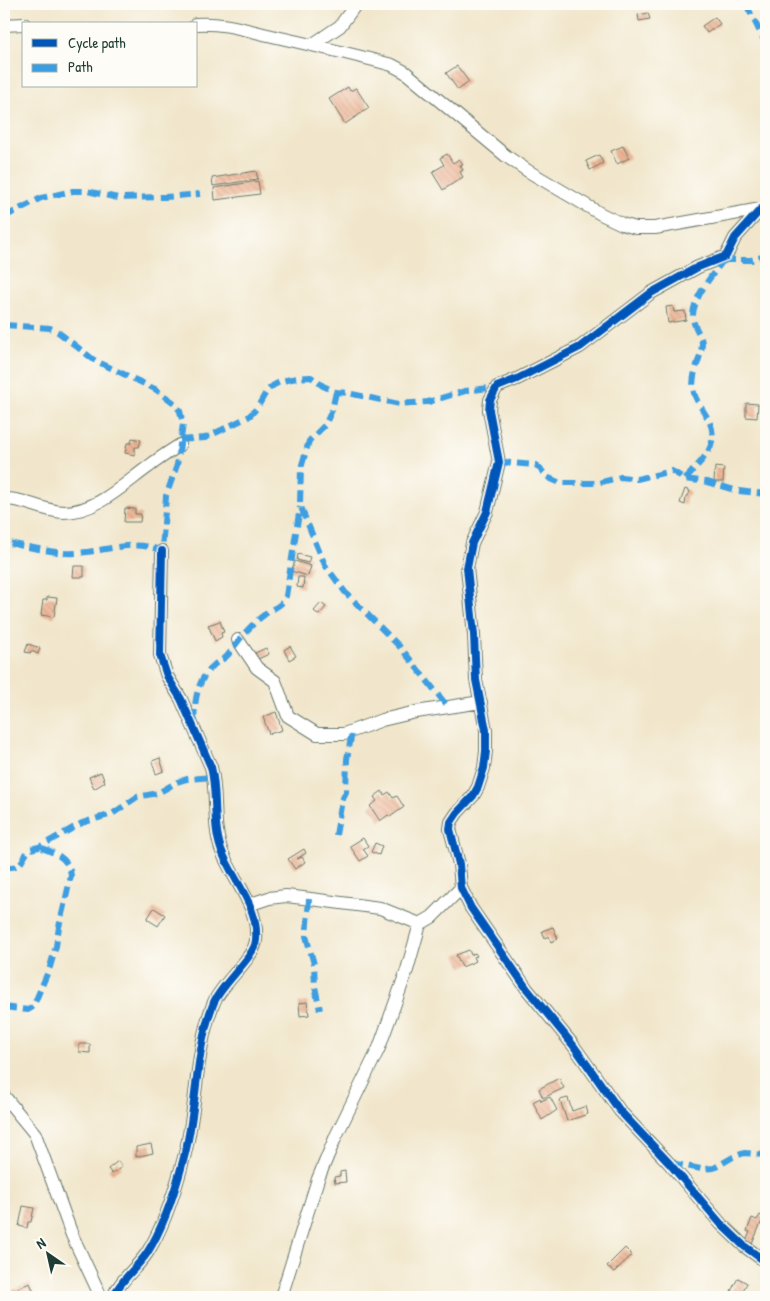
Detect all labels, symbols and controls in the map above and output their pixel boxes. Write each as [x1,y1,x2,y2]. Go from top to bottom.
legend [22,22,198,88]
text: Cycle path [68,32,126,53]
text: Path [68,56,93,77]
north arrow [22,1228,72,1278]
text: N [32,1233,49,1253]

